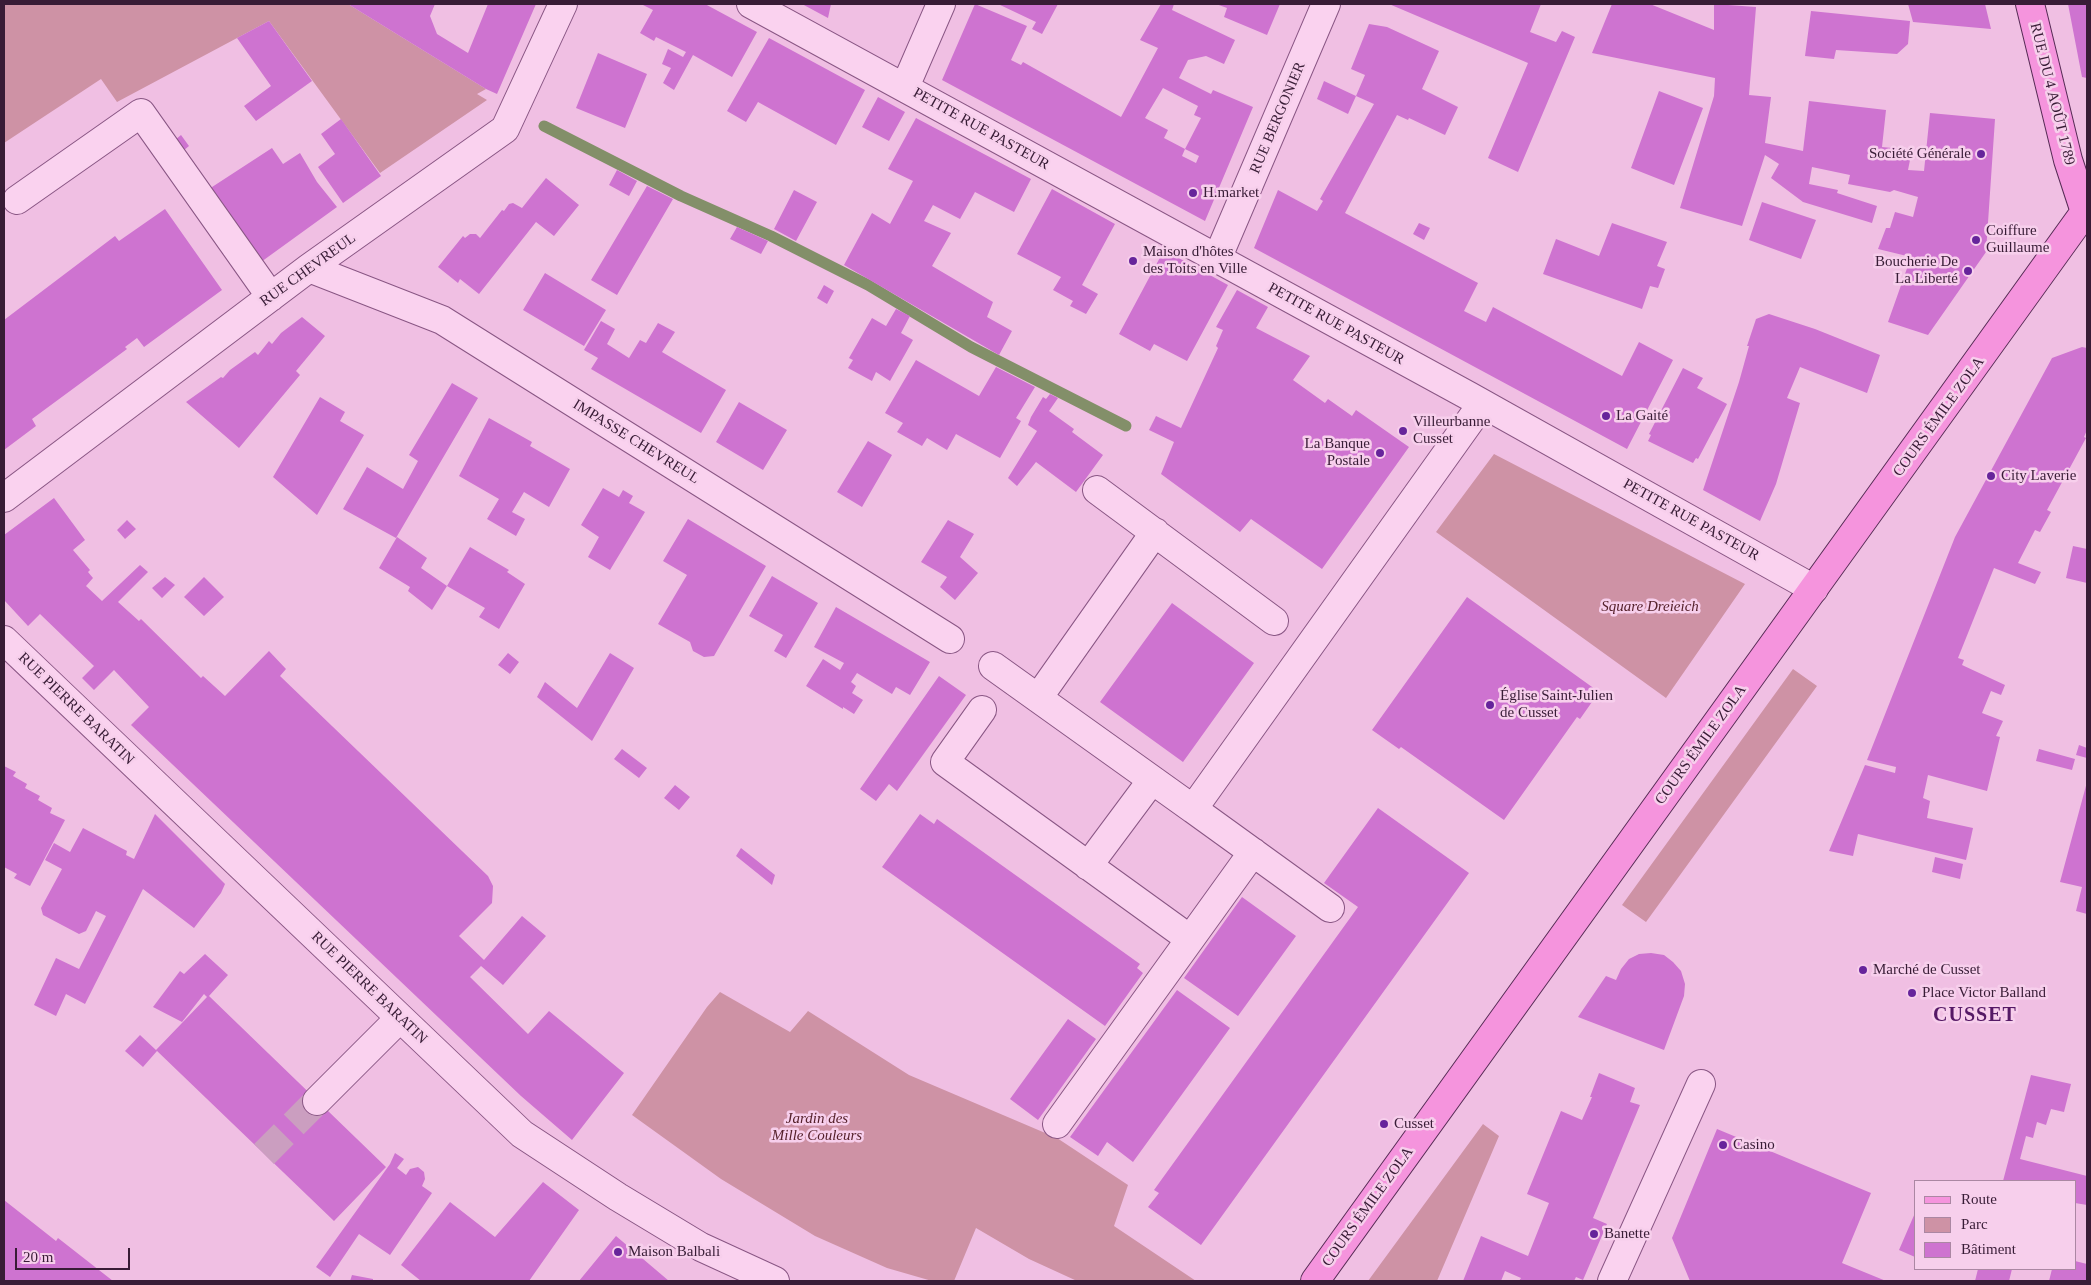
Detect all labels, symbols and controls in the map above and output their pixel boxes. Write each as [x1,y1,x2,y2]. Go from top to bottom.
street label: RUE DU 4 AOÛT 1789 [2026,21,2078,167]
street label: RUE BERGONIER [1246,59,1310,177]
street label: PETITE RUE PASTEUR [910,84,1052,174]
place label: Société Générale [1869,145,1971,163]
marker: Société Générale [1975,148,1987,160]
place label: H.market [1203,184,1259,202]
marker: H.market [1187,187,1199,199]
place label: Coiffure Guillaume [1986,222,2049,257]
street label: RUE CHEVREUL [257,229,359,311]
marker: Coiffure Guillaume [1970,234,1982,246]
place label: Maison d'hôtes des Toits en Ville [1143,243,1247,278]
place label: Boucherie De La Liberté [1875,253,1958,288]
marker: Maison d'hôtes des Toits en Ville [1127,255,1139,267]
marker: Boucherie De La Liberté [1962,265,1974,277]
street label: PETITE RUE PASTEUR [1265,279,1407,369]
street label: COURS ÉMILE ZOLA [1890,354,1988,480]
street label: IMPASSE CHEVREUL [569,396,703,488]
place label: La Gaité [1616,407,1668,425]
marker: La Gaité [1600,410,1612,422]
place label: Villeurbanne Cusset [1413,413,1490,448]
marker: Villeurbanne Cusset [1397,425,1409,437]
place label: La Banque Postale [1305,435,1370,470]
marker: La Banque Postale [1374,447,1386,459]
place label: City Laverie [2001,467,2076,485]
marker: City Laverie [1985,470,1997,482]
street label: PETITE RUE PASTEUR [1620,475,1762,565]
park label: Square Dreieich [1601,598,1699,616]
street label: RUE PIERRE BARATIN [14,649,138,769]
street label: COURS ÉMILE ZOLA [1652,682,1750,808]
place label: Église Saint-Julien de Cusset [1500,687,1613,722]
marker: Église Saint-Julien de Cusset [1484,699,1496,711]
street label: RUE PIERRE BARATIN [307,928,431,1048]
place label: Marché de Cusset [1873,961,1980,979]
marker: Marché de Cusset [1857,964,1869,976]
place label: Place Victor Balland [1922,984,2046,1002]
marker: Place Victor Balland [1906,987,1918,999]
district label: CUSSET [1932,1004,2018,1028]
park label: Jardin des Mille Couleurs [772,1110,862,1145]
place label: Cusset [1394,1115,1434,1133]
marker: Cusset [1378,1118,1390,1130]
place label: Casino [1733,1136,1775,1154]
marker: Casino [1717,1139,1729,1151]
street label: COURS ÉMILE ZOLA [1319,1144,1417,1270]
legend [1914,1180,2076,1270]
text: Route [1961,1191,1997,1207]
text: Parc [1961,1216,1988,1232]
place label: Banette [1604,1225,1650,1243]
marker: Banette [1588,1228,1600,1240]
scale bar [18,1238,132,1270]
text: Bâtiment [1961,1241,2016,1257]
place label: Maison Balbali [628,1243,720,1261]
marker: Maison Balbali [612,1246,624,1258]
text: 20 m [23,1249,53,1265]

